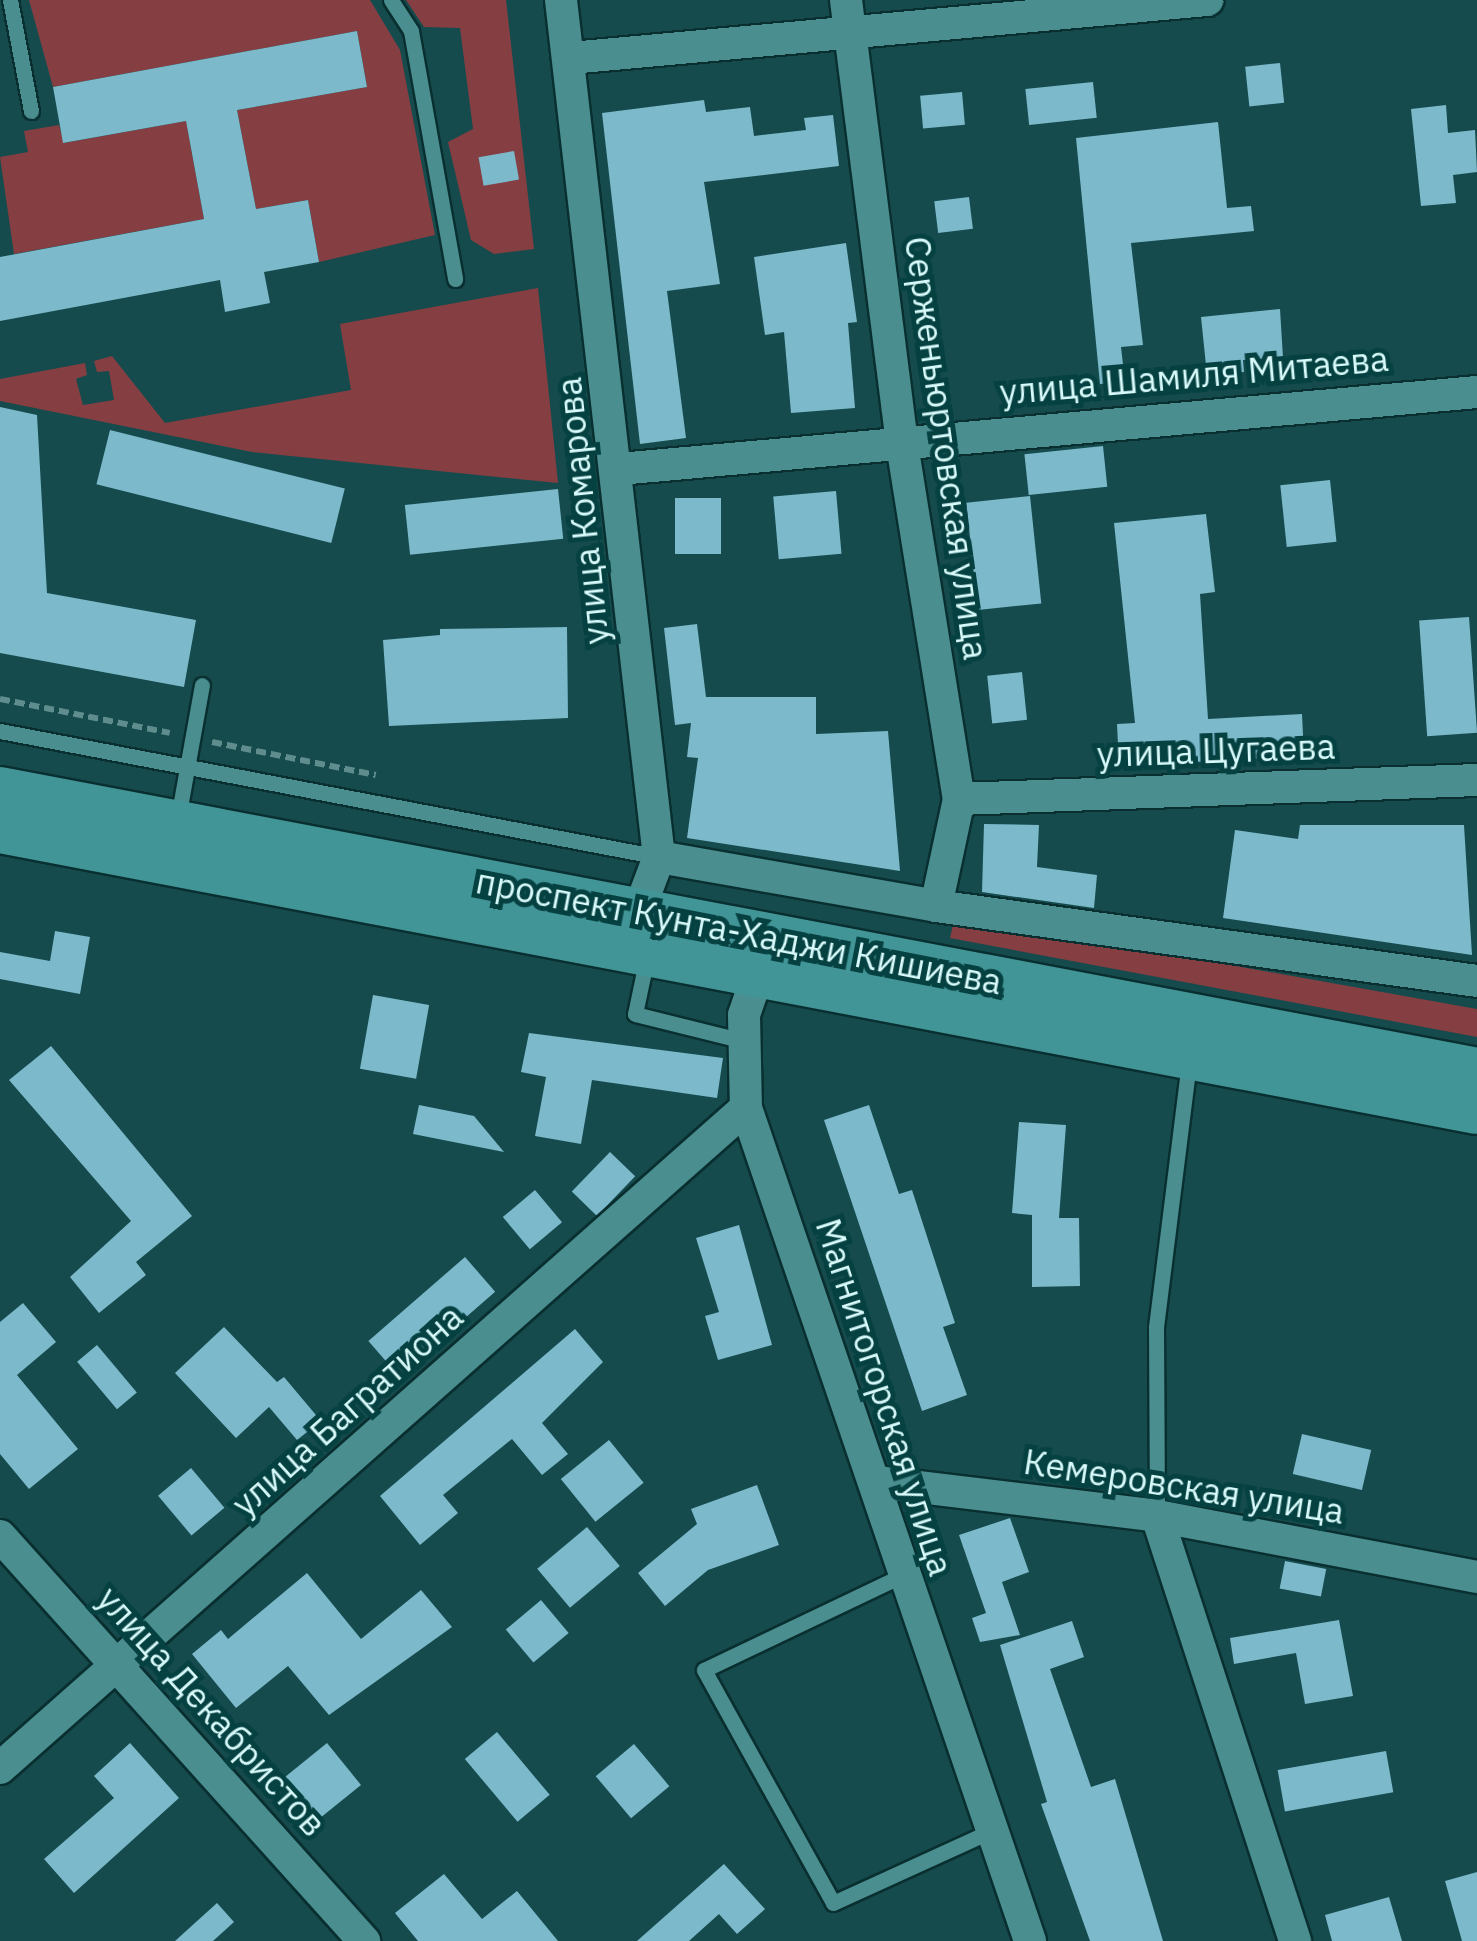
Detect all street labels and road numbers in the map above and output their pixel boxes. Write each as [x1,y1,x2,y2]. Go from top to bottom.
street label: Серженьюртовская улица [897,234,997,662]
street label: улица Шамиля Митаева [998,337,1390,413]
street label: улица Комарова [547,375,617,647]
street label: улица Цугаева [1096,725,1336,775]
street label: проспект Кунта-Хаджи Кишиева [473,859,1005,1003]
street label: Магнитогорская улица [807,1213,963,1581]
street label: улица Багратиона [223,1295,471,1525]
street label: Кемеровская улица [1021,1440,1347,1532]
street label: улица Декабристов [89,1578,335,1844]

